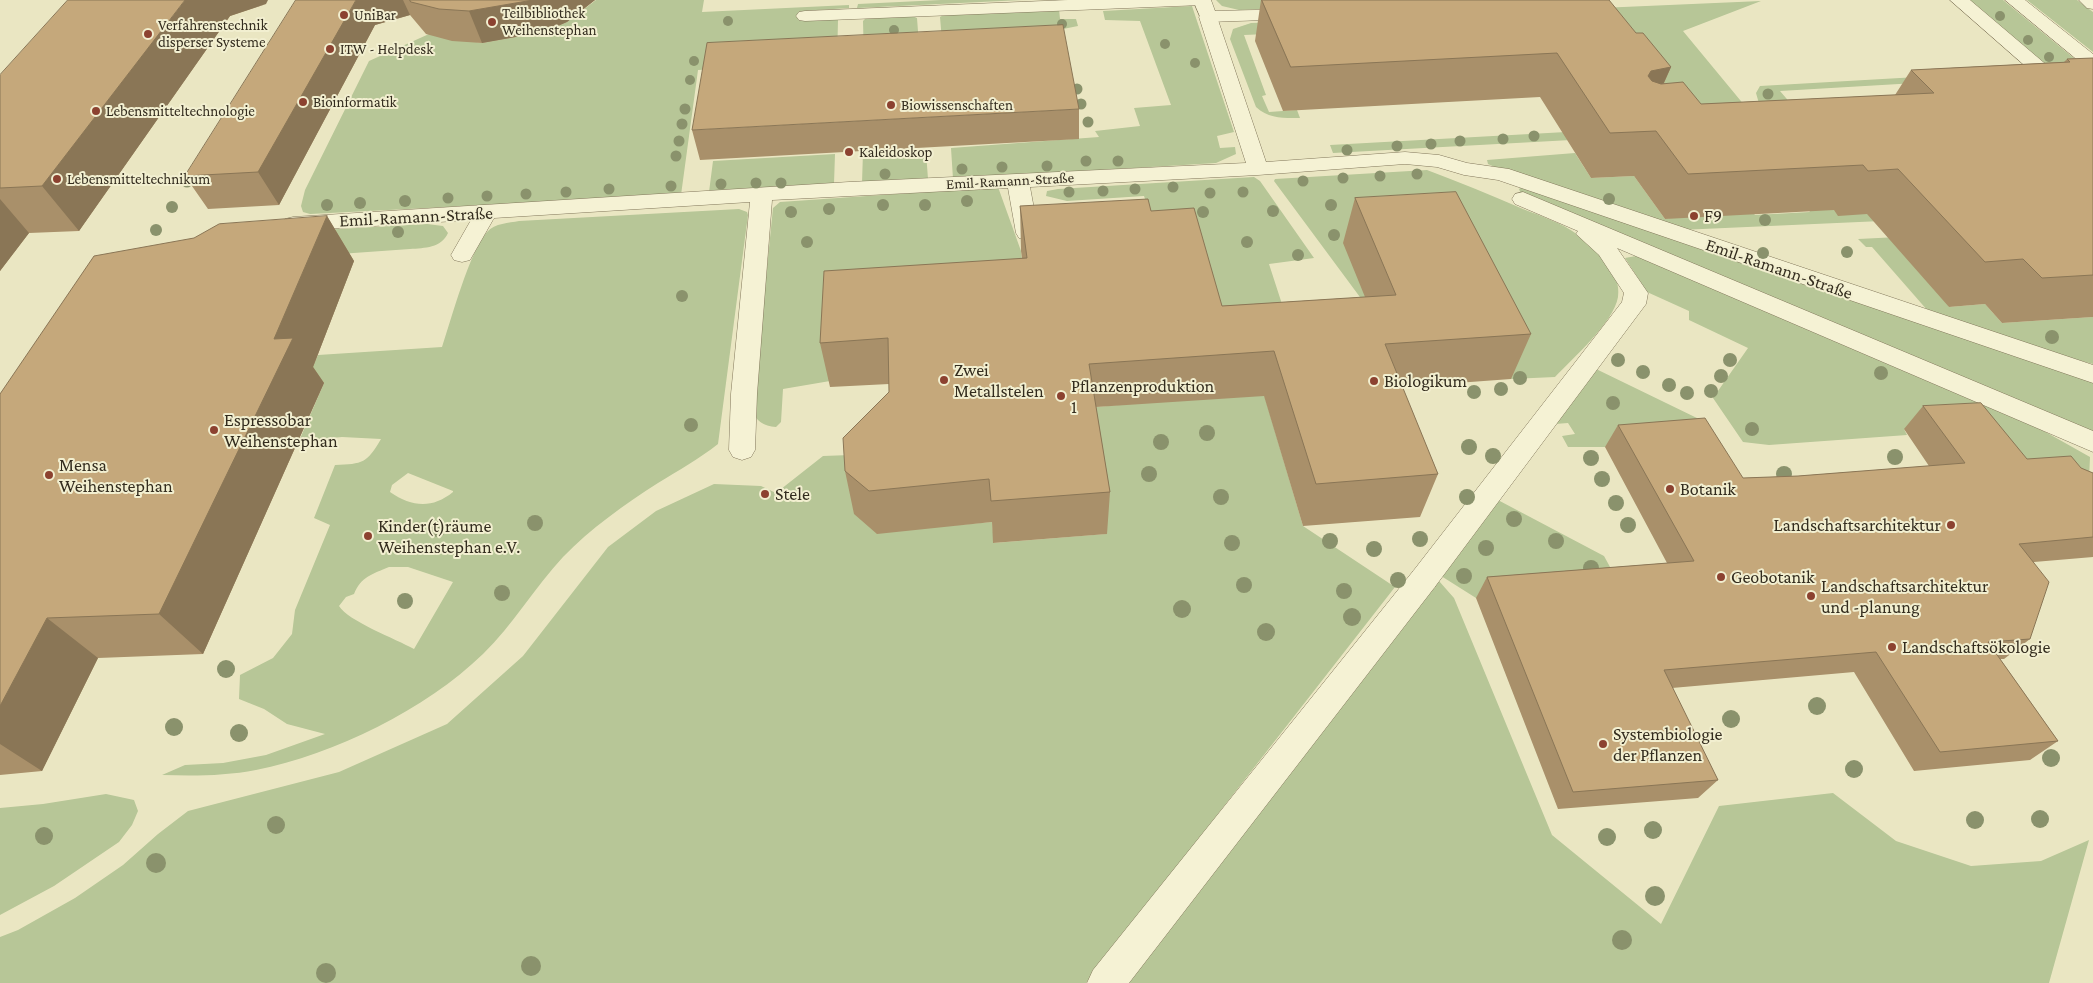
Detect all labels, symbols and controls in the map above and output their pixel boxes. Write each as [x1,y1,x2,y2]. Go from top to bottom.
place label: Teilbibliothek Weihenstephan [502,4,597,39]
place label: UniBar [354,6,396,24]
marker: UniBar [338,9,350,21]
place label: Verfahrenstechnik disperser Systeme [158,16,268,51]
marker: Teilbibliothek Weihenstephan [486,16,498,28]
marker: Verfahrenstechnik disperser Systeme [142,28,154,40]
place label: ITW - Helpdesk [340,40,433,58]
marker: ITW - Helpdesk [324,43,336,55]
place label: Bioinformatik [313,93,397,111]
marker: Bioinformatik [297,96,309,108]
place label: Biowissenschaften [901,96,1013,114]
marker: Biowissenschaften [885,99,897,111]
place label: Lebensmitteltechnologie [106,102,255,120]
marker: Lebensmitteltechnologie [90,105,102,117]
place label: Kaleidoskop [859,143,932,161]
marker: Kaleidoskop [843,146,855,158]
street label: Emil-Ramann-Straße [946,169,1074,193]
place label: Lebensmitteltechnikum [67,170,210,188]
marker: Lebensmitteltechnikum [51,173,63,185]
street label: Emil-Ramann-Straße [339,202,493,232]
place label: F9 [1704,205,1722,227]
marker: F9 [1688,210,1700,222]
street label: Emil-Ramann-Straße [1703,234,1855,304]
place label: Zwei Metallstelen [954,359,1044,402]
place label: Biologikum [1384,370,1467,392]
marker: Zwei Metallstelen [938,374,950,386]
place label: Pflanzenproduktion 1 [1071,375,1214,418]
marker: Biologikum [1368,375,1380,387]
marker: Pflanzenproduktion 1 [1055,390,1067,402]
place label: Espressobar Weihenstephan [224,409,338,452]
marker: Espressobar Weihenstephan [208,424,220,436]
place label: Mensa Weihenstephan [59,454,173,496]
marker: Mensa Weihenstephan [43,469,55,481]
place label: Botanik [1680,478,1736,500]
place label: Stele [775,483,810,505]
marker: Botanik [1664,483,1676,495]
marker: Stele [759,488,771,500]
place label: Landschaftsarchitektur [1774,514,1941,536]
place label: Kinder(t)räume Weihenstephan e.V. [378,515,520,558]
marker: Landschaftsarchitektur [1945,519,1957,531]
marker: Kinder(t)räume Weihenstephan e.V. [362,530,374,542]
place label: Geobotanik [1731,566,1815,588]
marker: Geobotanik [1715,571,1727,583]
place label: Landschaftsarchitektur und -planung [1821,575,1988,618]
marker: Landschaftsarchitektur und -planung [1805,590,1817,602]
place label: Landschaftsökologie [1902,636,2050,658]
marker: Landschaftsökologie [1886,641,1898,653]
place label: Systembiologie der Pflanzen [1613,723,1723,766]
marker: Systembiologie der Pflanzen [1597,738,1609,750]

